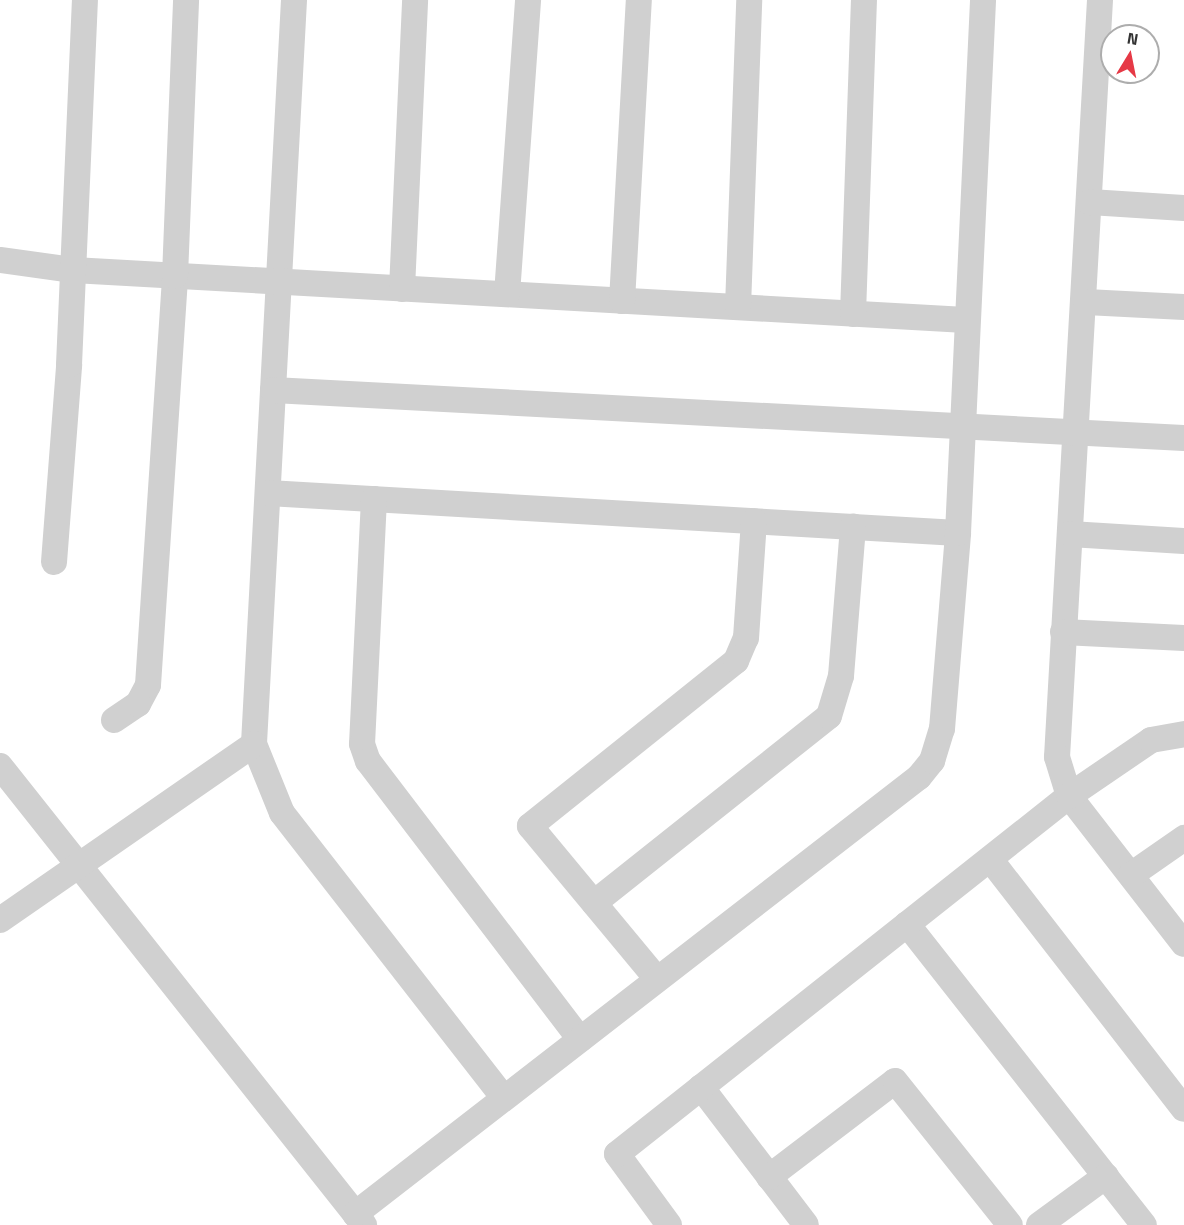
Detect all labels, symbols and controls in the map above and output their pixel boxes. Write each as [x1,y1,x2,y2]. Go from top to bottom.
north arrow [1100,24,1160,84]
text: N [1125,25,1140,51]

